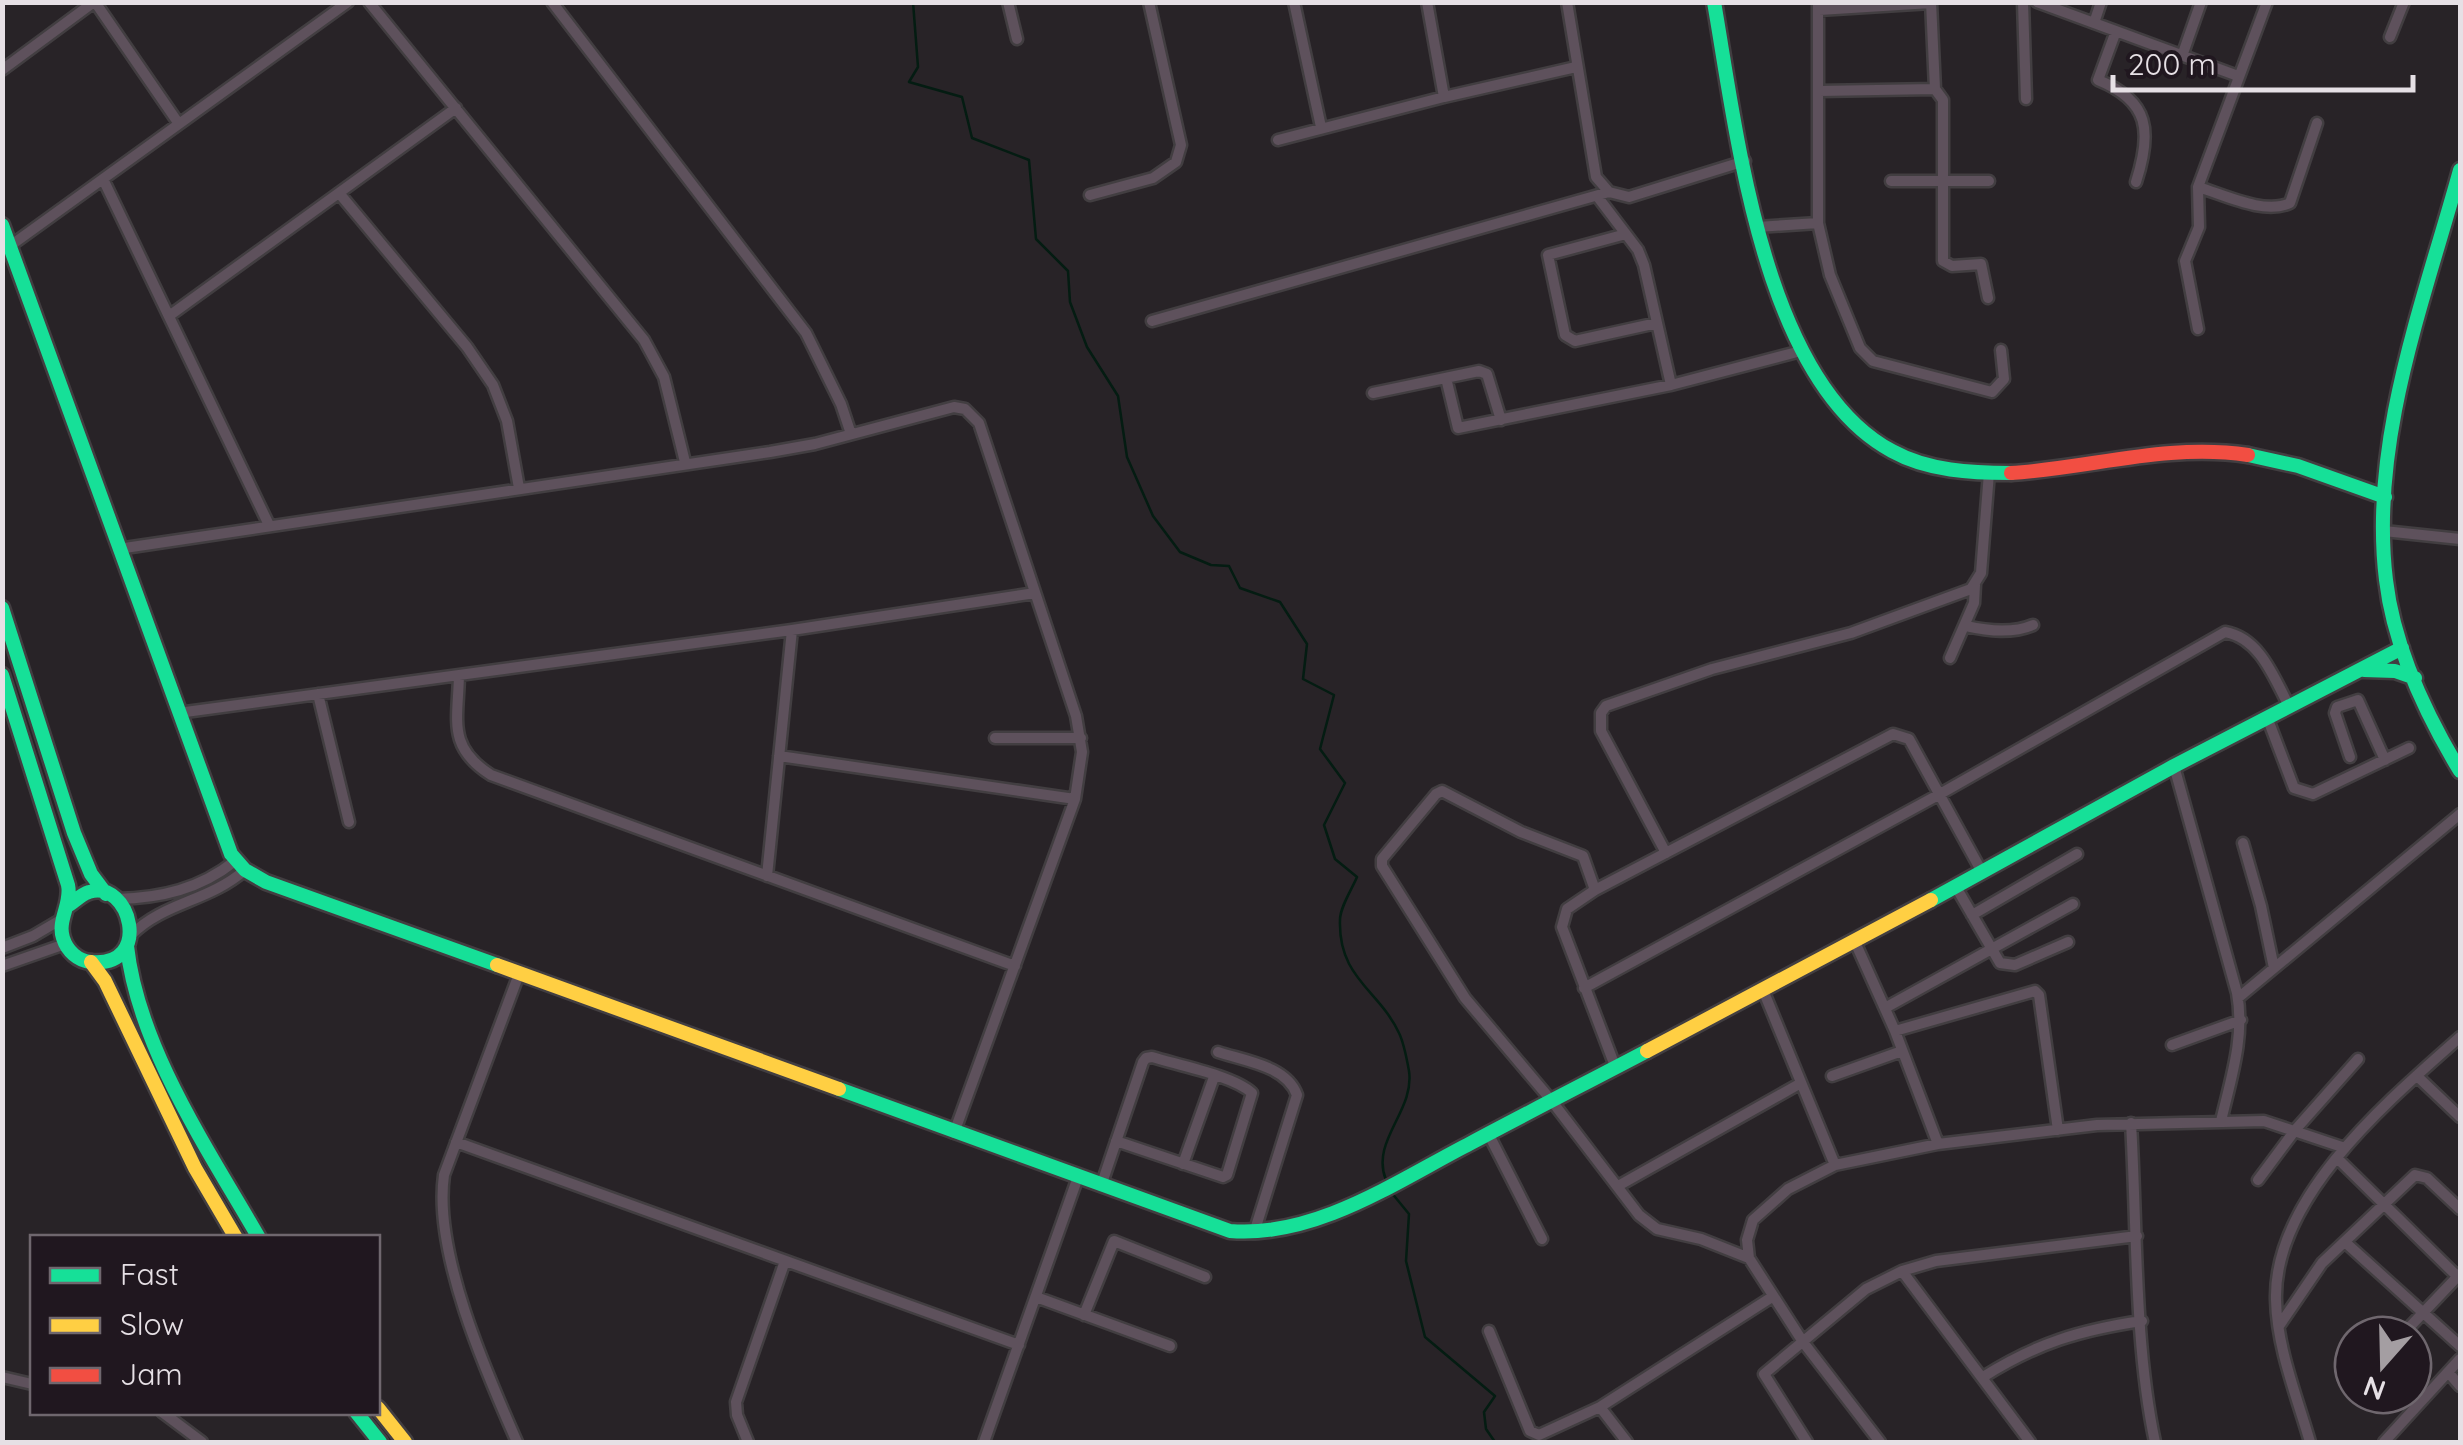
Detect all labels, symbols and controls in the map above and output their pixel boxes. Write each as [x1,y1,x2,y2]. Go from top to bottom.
scale bar [2113,30,2413,92]
text: 200 m [2128,45,2216,83]
legend [30,1235,380,1415]
text: Fast [120,1255,179,1293]
text: Slow [120,1305,184,1343]
north arrow [2333,1315,2433,1415]
text: Jam [120,1355,183,1393]
text: N [2359,1369,2390,1409]

